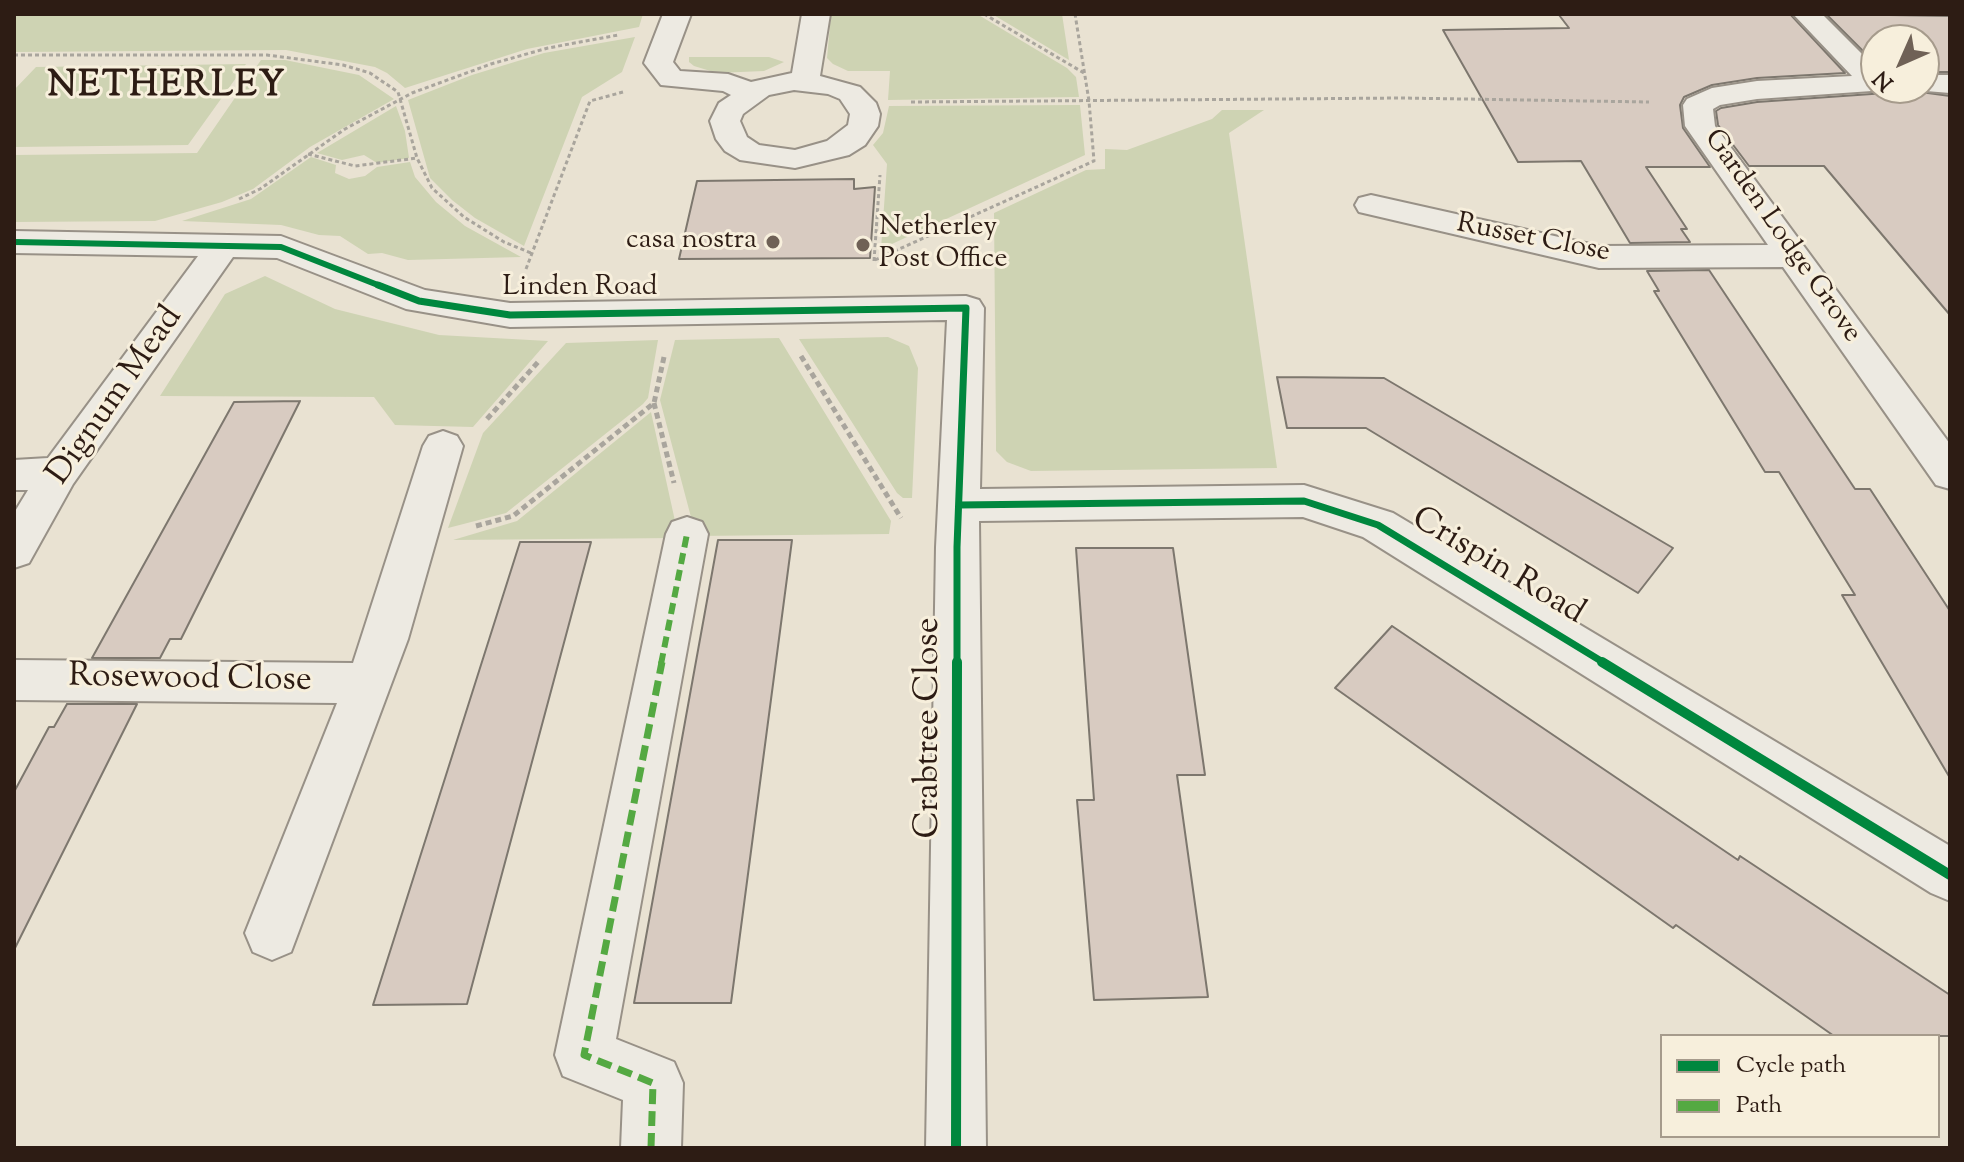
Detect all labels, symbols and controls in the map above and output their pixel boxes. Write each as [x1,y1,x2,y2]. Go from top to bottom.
north arrow [1860,24,1940,104]
text: N [1867,62,1902,97]
district label: NETHERLEY [48,67,286,111]
street label: Garden Lodge Grove [1695,124,1867,350]
street label: Russet Close [1454,209,1612,271]
place label: Netherley Post Office [879,212,1008,278]
place label: casa nostra [626,225,757,259]
marker: casa nostra [764,233,782,251]
marker: Netherley Post Office [854,236,872,254]
street label: Linden Road [502,272,658,306]
street label: Dignum Mead [40,300,194,494]
street label: Crispin Road [1403,500,1591,636]
street label: Crabtree Close [911,617,951,839]
street label: Rosewood Close [68,658,312,704]
legend [1660,1034,1940,1138]
text: Cycle path [1736,1049,1846,1083]
text: Path [1736,1089,1782,1123]

